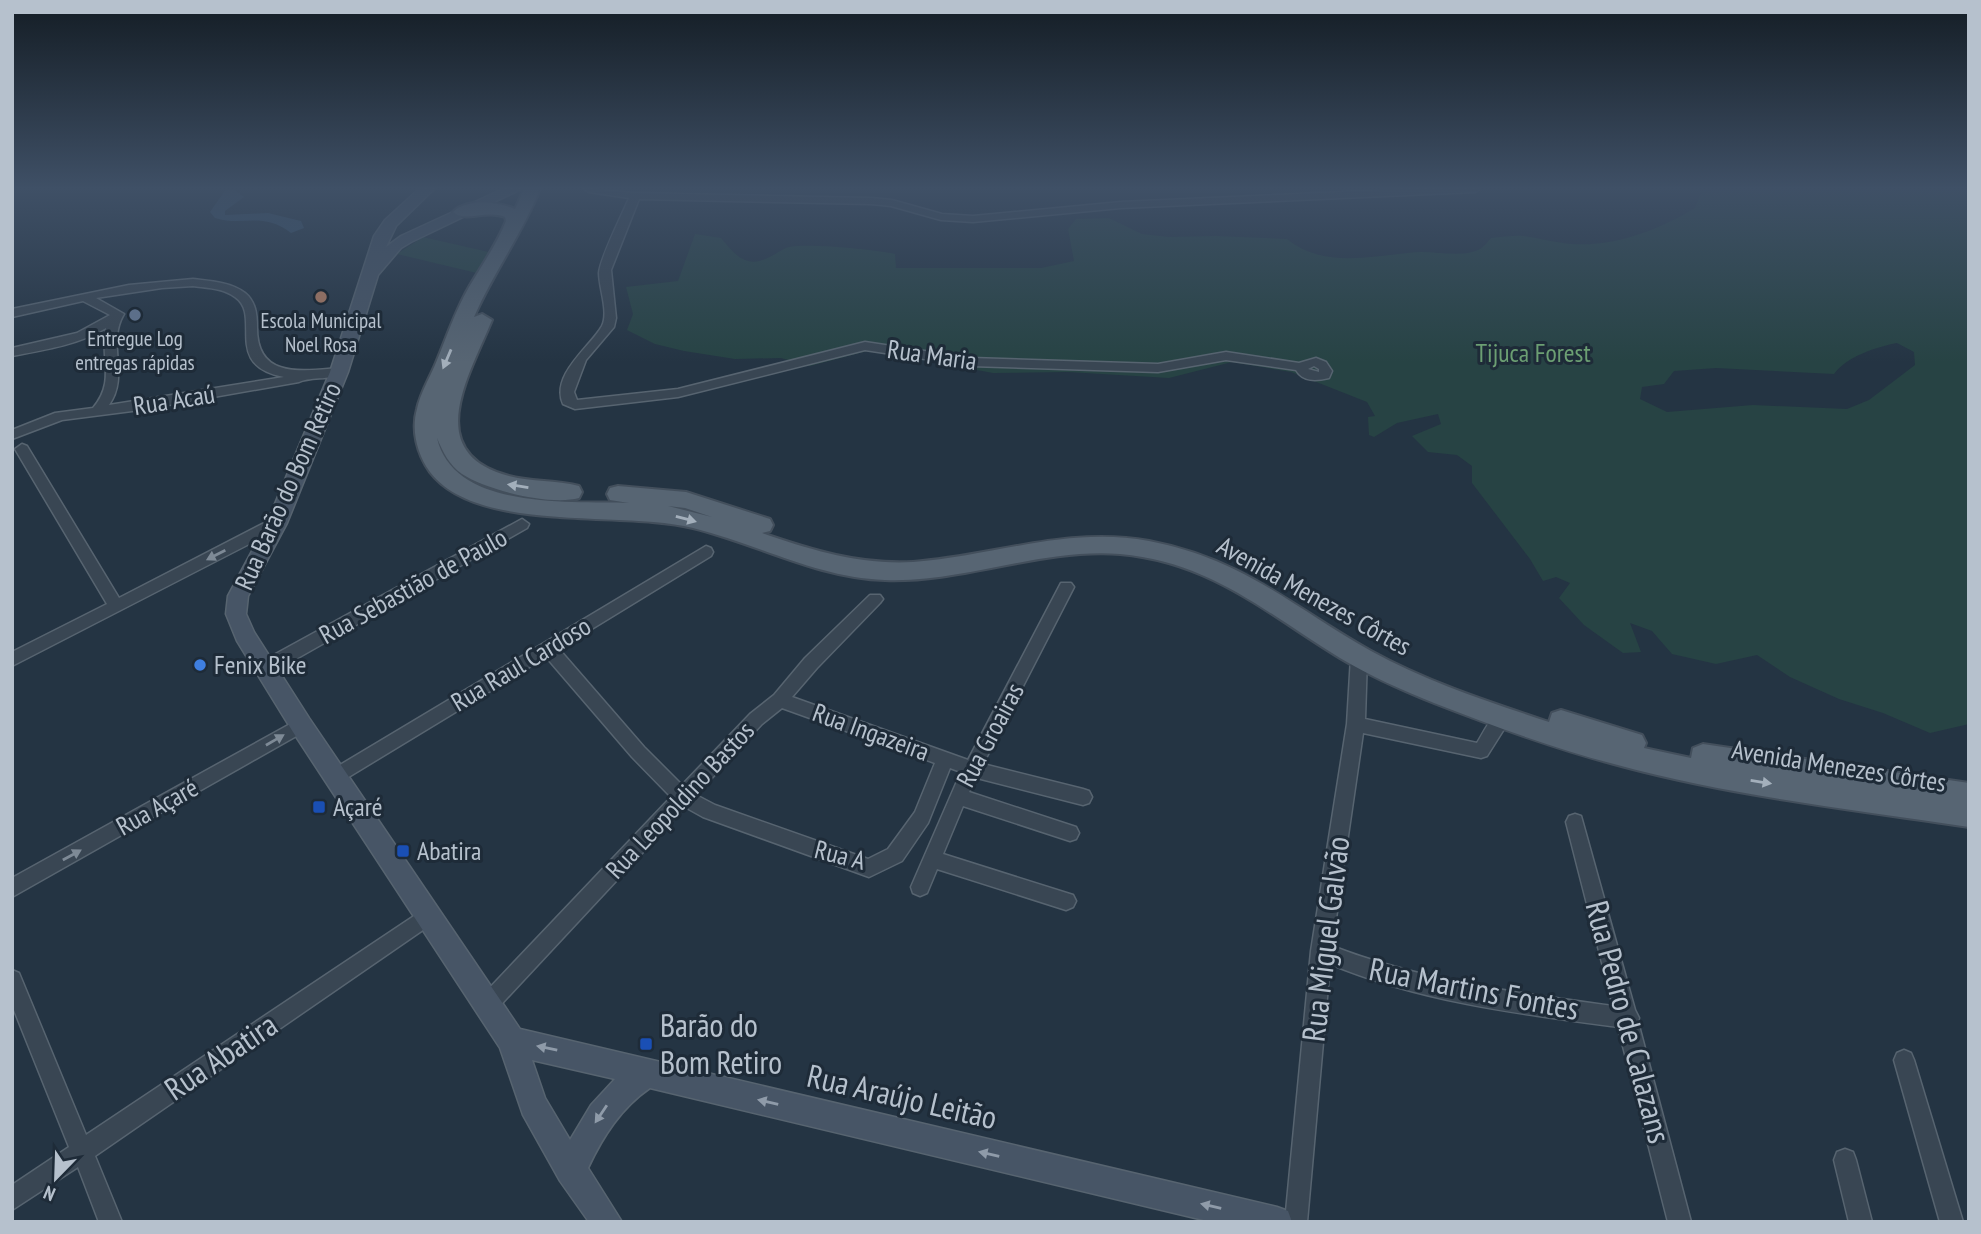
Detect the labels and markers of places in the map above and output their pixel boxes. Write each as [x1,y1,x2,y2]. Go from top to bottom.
marker: Escola Municipal Noel Rosa [313,289,329,305]
marker: Entregue Log entregas rápidas [127,307,143,323]
place label: Escola Municipal Noel Rosa [261,307,381,358]
place label: Entregue Log entregas rápidas [75,325,195,376]
place label: Fenix Bike [214,648,307,681]
marker: Fenix Bike [192,657,208,673]
place label: Açaré [333,790,383,823]
marker: Açaré [311,799,327,815]
place label: Abatira [417,834,481,867]
marker: Abatira [395,843,411,859]
place label: Barão do Bom Retiro [660,1004,782,1083]
marker: Barão do Bom Retiro [638,1036,654,1052]

